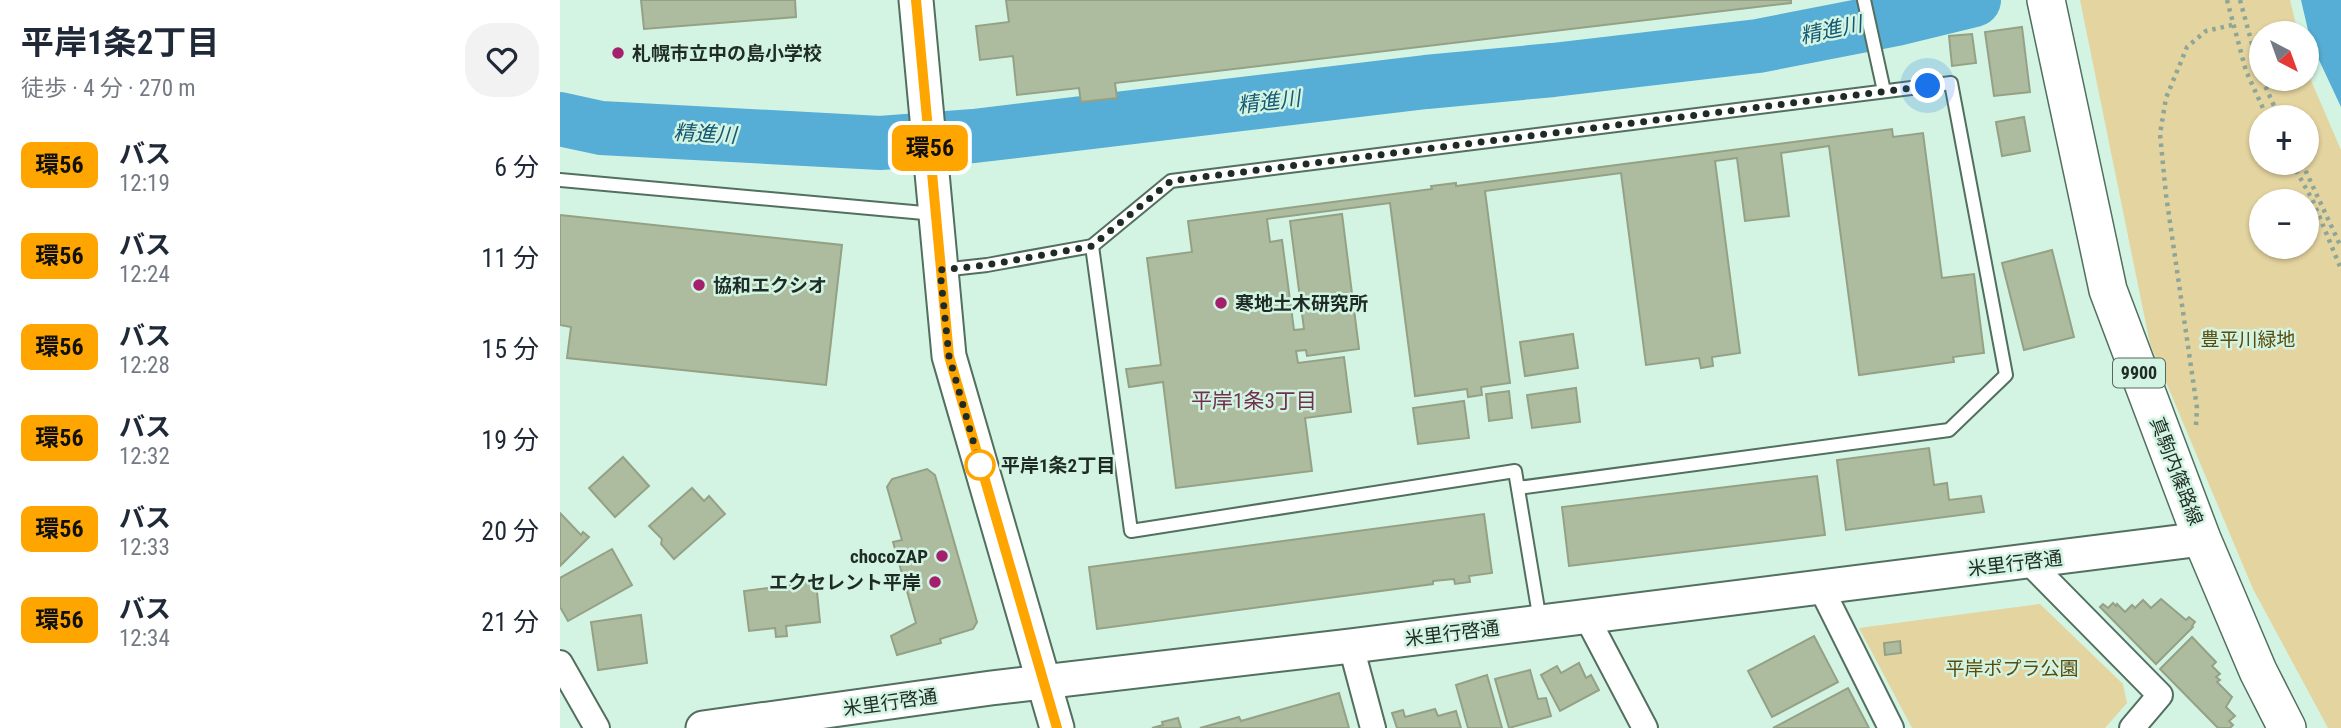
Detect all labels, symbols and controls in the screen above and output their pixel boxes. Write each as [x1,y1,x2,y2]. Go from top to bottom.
water label: 精進川 [1798,11,1866,48]
north arrow [2249,21,2319,91]
map controls [2249,21,2319,259]
text: 平岸1条2丁目 [21,23,219,62]
button: heart [465,23,539,97]
place label: 札幌市立中の島小学校 [632,42,822,65]
marker: 札幌市立中の島小学校 [610,45,626,61]
your location [1910,68,1945,103]
text: 徒歩 · 4 分 · 270 m [21,75,196,102]
water label: 精進川 [1236,86,1304,118]
button: + [2249,105,2319,175]
water label: 精進川 [673,120,739,148]
line badge: 環56 [890,125,970,171]
text: 環56 [906,134,954,162]
text: バス [119,139,171,169]
text: 環56 [35,151,84,179]
text: 6 分 [494,152,539,182]
text: 12:19 [119,170,170,197]
button: − [2249,189,2319,259]
text: バス [119,230,171,260]
text: 環56 [35,242,84,270]
text: 11 分 [481,243,539,273]
text: 12:24 [119,261,170,288]
place label: 協和エクシオ [713,274,827,297]
marker: 協和エクシオ [691,277,707,293]
place label: 寒地土木研究所 [1235,292,1368,315]
marker: 寒地土木研究所 [1213,295,1229,311]
text: バス [119,321,171,351]
park label: 豊平川緑地 [2200,328,2296,351]
text: 環56 [35,333,84,361]
text: 15 分 [481,334,539,364]
text: 12:28 [119,352,170,379]
road number: 9900 [2113,358,2165,388]
district label: 平岸1条3丁目 [1191,389,1317,413]
text: バス [119,412,171,442]
street label: 真駒内篠路線 [2145,414,2208,529]
text: 環56 [35,424,84,452]
text: 19 分 [481,425,539,455]
text: 12:32 [119,443,170,470]
marker: 平岸1条2丁目 [965,450,995,480]
place label: 平岸1条2丁目 [1001,454,1115,477]
text: バス [119,503,171,533]
text: 環56 [35,515,84,543]
text: 20 分 [481,516,539,546]
text: 12:33 [119,534,170,561]
place label: chocoZAP [850,545,928,568]
street label: 米里行啓通 [1967,546,2064,581]
marker: chocoZAP [934,548,950,564]
place label: エクセレント平岸 [769,571,921,594]
marker: エクセレント平岸 [927,574,943,590]
text: バス [119,594,171,624]
text: 環56 [35,606,84,634]
text: 21 分 [481,607,539,637]
street label: 米里行啓通 [1404,616,1501,651]
text: 12:34 [119,625,170,652]
park label: 平岸ポプラ公園 [1945,657,2079,680]
street label: 米里行啓通 [841,684,939,720]

